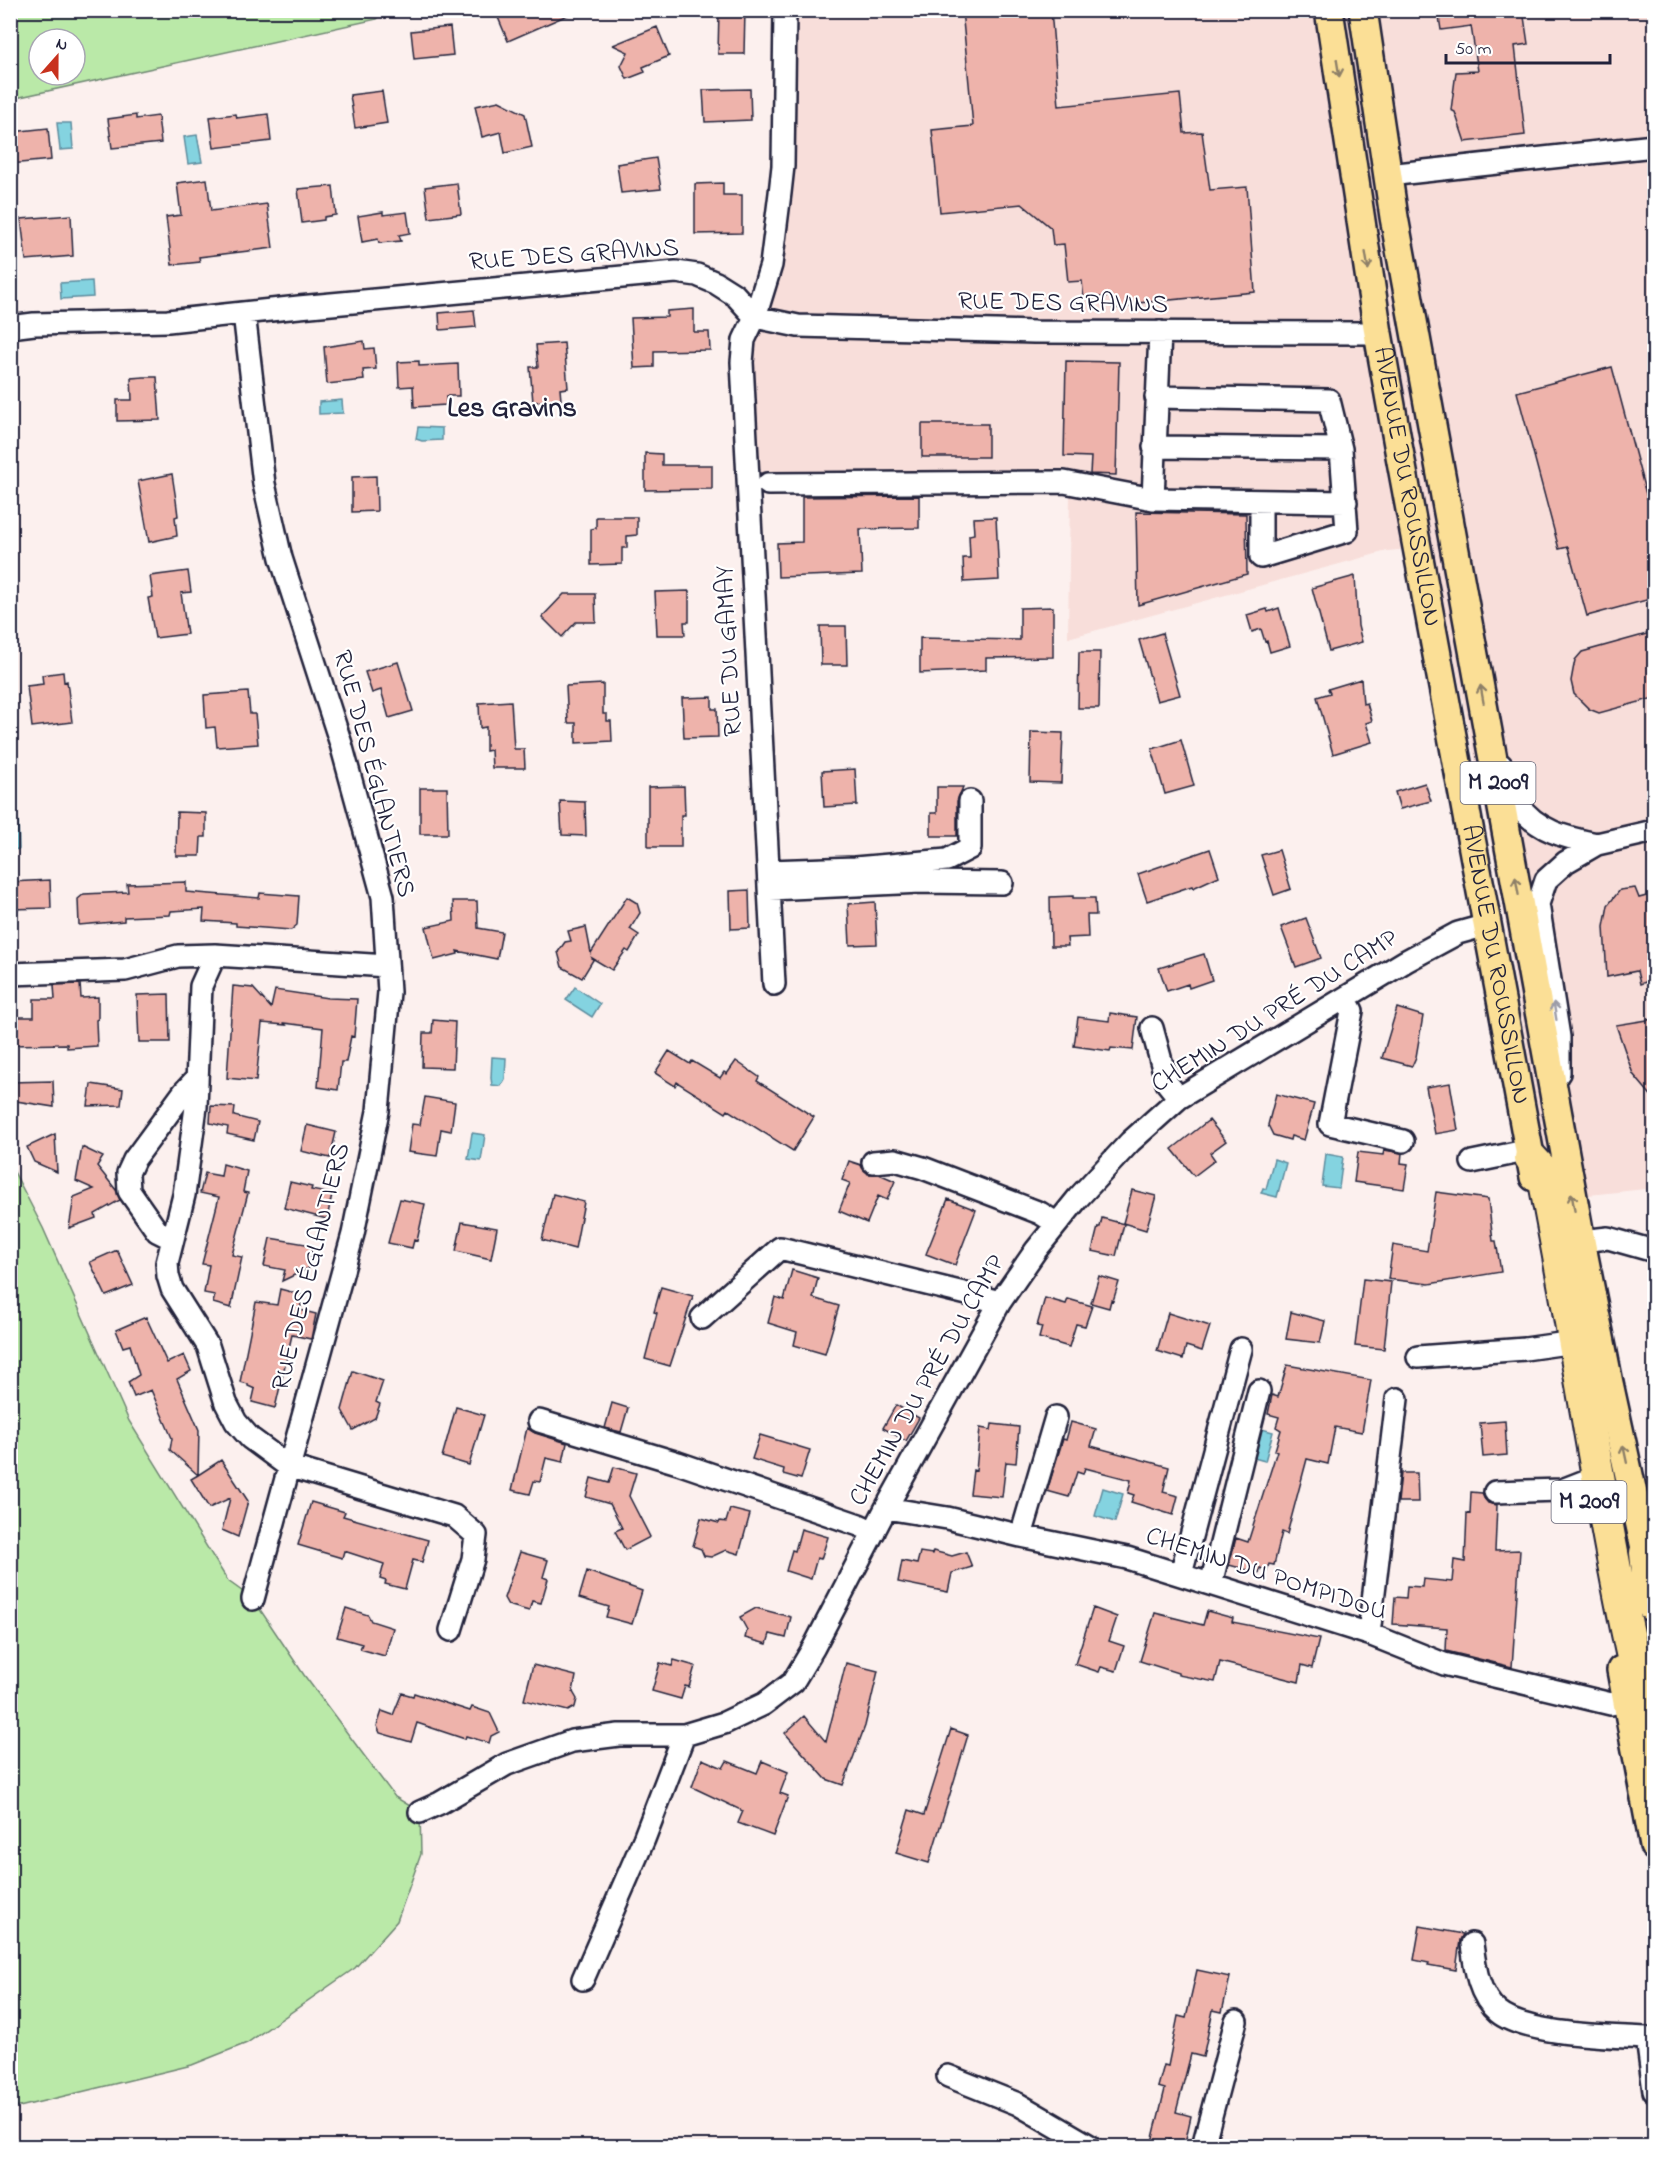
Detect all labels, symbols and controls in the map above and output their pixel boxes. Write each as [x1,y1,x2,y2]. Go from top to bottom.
north arrow [27,27,87,87]
scale bar [1446,27,1610,65]
text: N [52,32,71,58]
text: 50 m [1455,37,1492,63]
one-way arrow [1333,58,1344,78]
street label: RUE DES GRAVINS [468,230,680,282]
one-way arrow [1362,251,1373,271]
street label: RUE DES GRAVINS [957,283,1169,325]
street label: AVENUE DU ROUSSILLON [1362,344,1450,630]
district label: Les Gravins [447,389,577,430]
street label: RUE DU GAMAY [707,564,753,737]
street label: RUE DES ÉGLANTIERS [322,646,424,902]
one-way arrow [1476,684,1487,704]
road number: M 2009 [1460,762,1536,804]
street label: AVENUE DU ROUSSILLON [1450,822,1539,1108]
one-way arrow [1511,876,1522,896]
street label: CHEMIN DU PRÉ DU CAMP [1144,920,1406,1104]
one-way arrow [1549,1001,1560,1021]
street label: RUE DES ÉGLANTIERS [263,1139,361,1395]
one-way arrow [1567,1192,1578,1212]
street label: CHEMIN DU PRÉ DU CAMP [840,1248,1016,1514]
one-way arrow [1618,1445,1630,1464]
road number: M 2009 [1552,1481,1626,1523]
street label: CHEMIN DU POMPIDOU [1140,1518,1392,1632]

